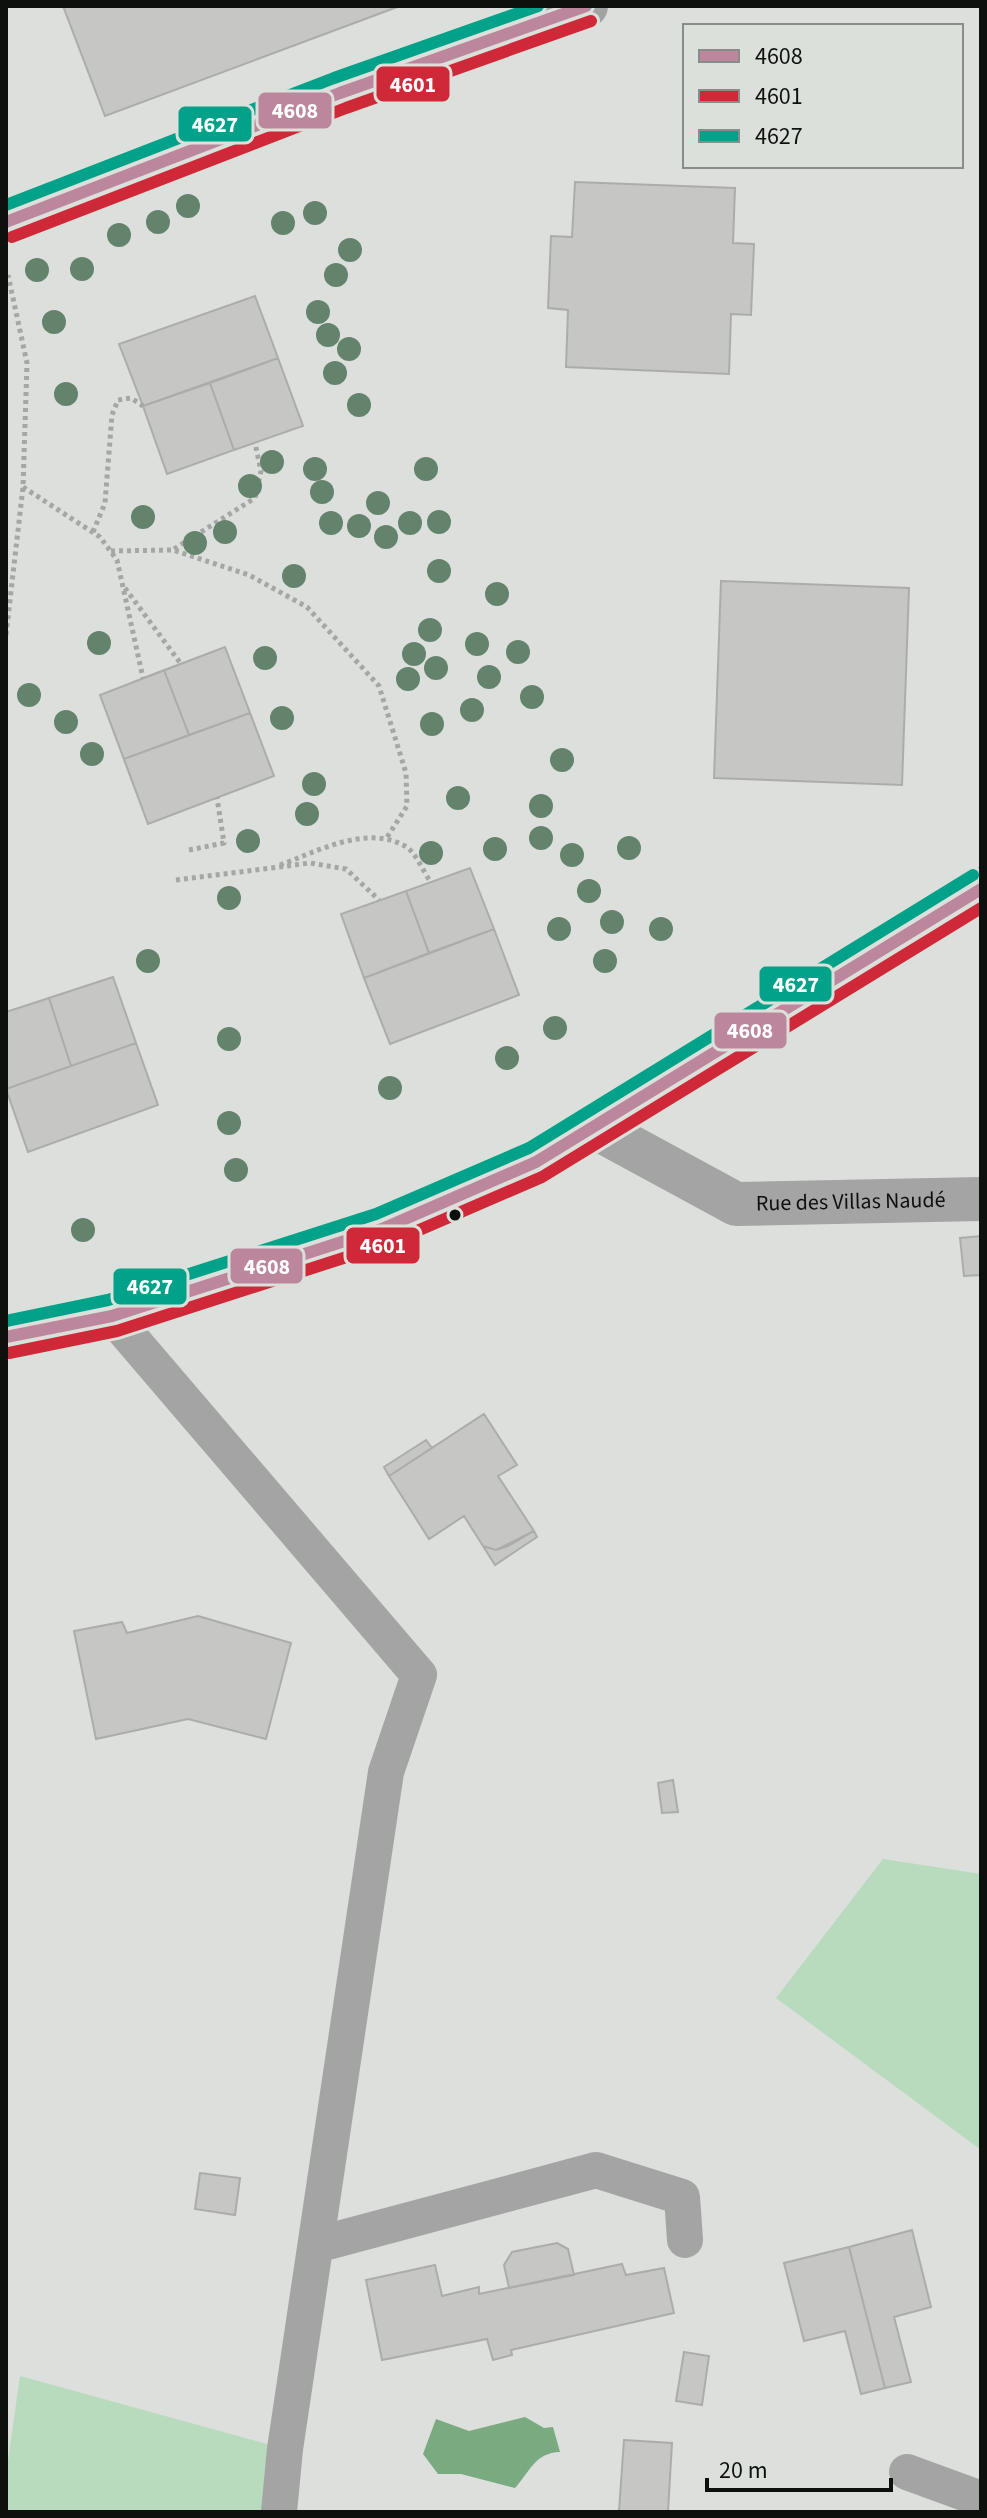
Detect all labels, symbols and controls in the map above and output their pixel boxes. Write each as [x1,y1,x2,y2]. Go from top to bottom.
legend [683,24,963,168]
text: 4608 [755,39,803,74]
line badge: 4601 [375,65,451,103]
text: 4601 [390,69,436,101]
text: 4601 [755,79,803,114]
line badge: 4608 [257,91,333,130]
text: 4608 [272,95,318,127]
line badge: 4627 [177,105,253,143]
text: 4627 [192,109,238,141]
text: 4627 [755,119,803,154]
line badge: 4627 [758,965,833,1003]
text: 4627 [773,969,819,1001]
line badge: 4608 [713,1011,788,1050]
text: 4608 [727,1015,773,1047]
street label: Rue des Villas Naudé [755,1184,946,1220]
unlabelled marker [447,1207,463,1223]
line badge: 4601 [345,1226,421,1265]
text: 4601 [360,1230,406,1262]
line badge: 4608 [229,1247,304,1285]
text: 4608 [244,1251,290,1283]
line badge: 4627 [112,1267,188,1306]
text: 4627 [127,1271,173,1303]
scale bar [707,2442,891,2492]
text: 20 m [719,2453,768,2488]

